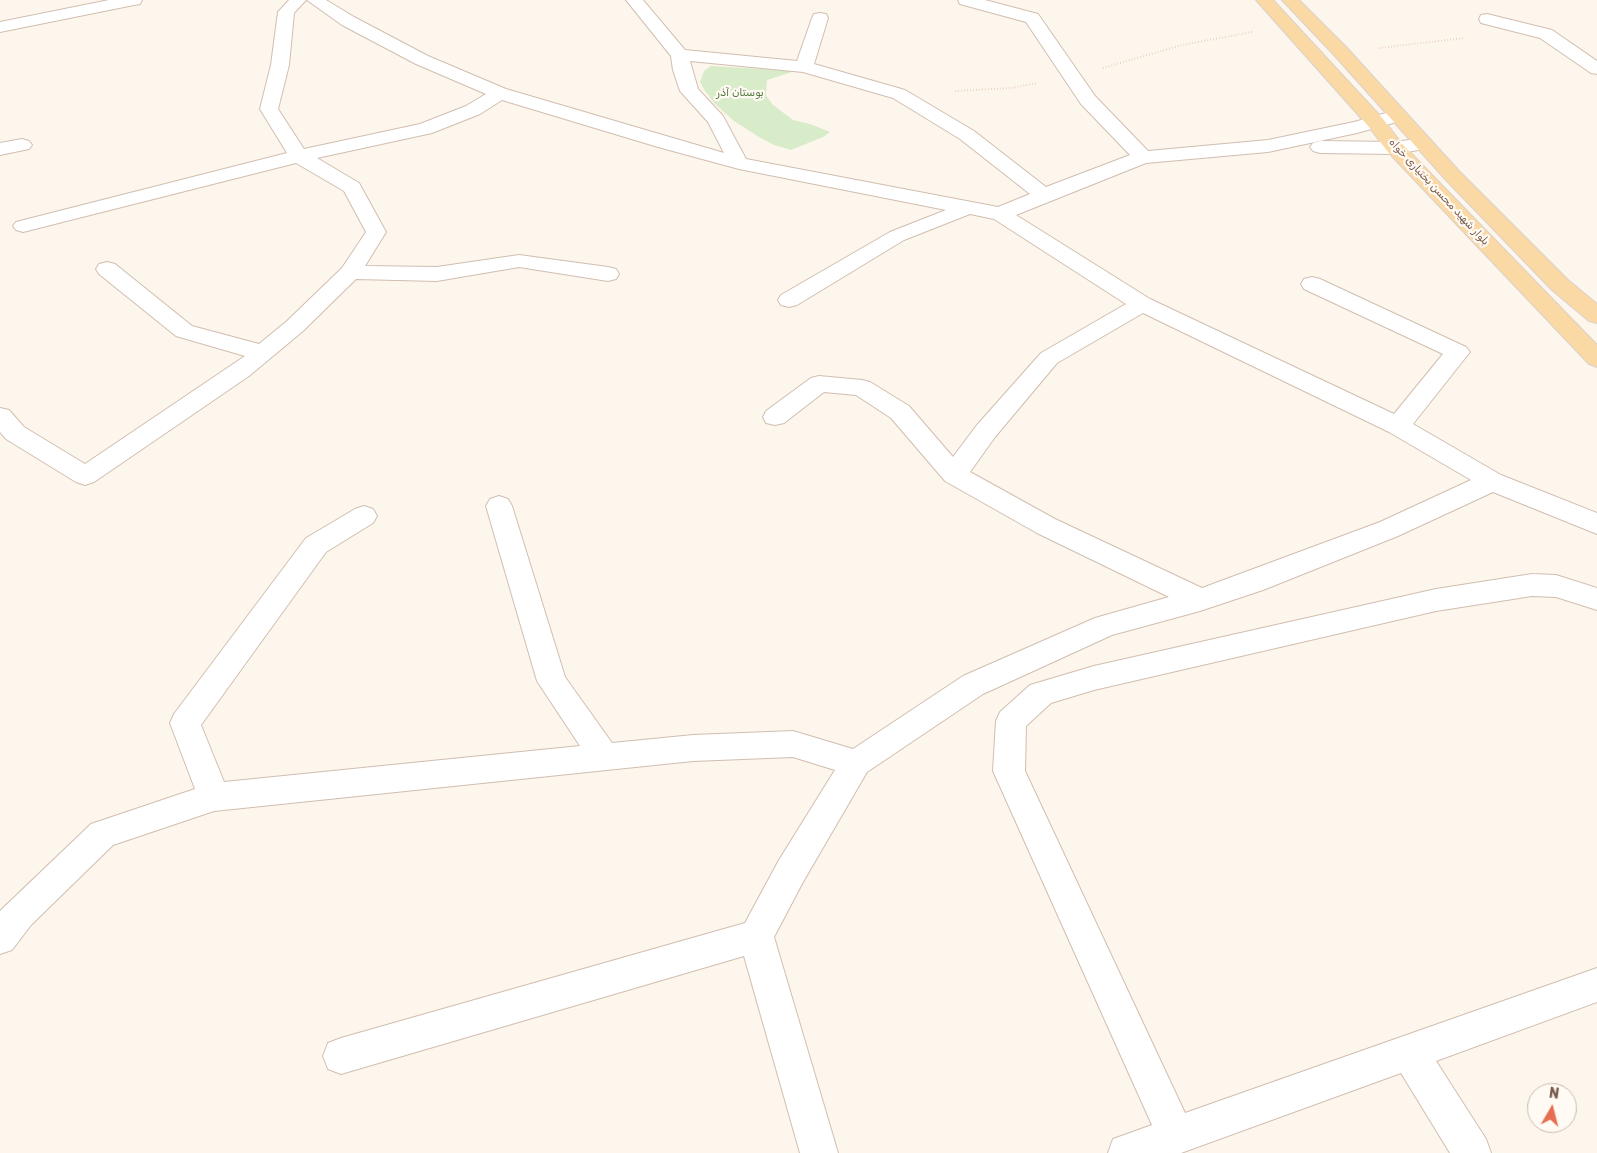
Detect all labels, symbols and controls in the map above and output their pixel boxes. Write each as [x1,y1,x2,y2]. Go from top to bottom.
park label: بوستان آذر [716,86,764,100]
street label: بلوار شهید محسن بختیاری خواه [1386,136,1492,248]
north arrow [1527,1083,1577,1133]
text: N [1548,1085,1560,1103]

